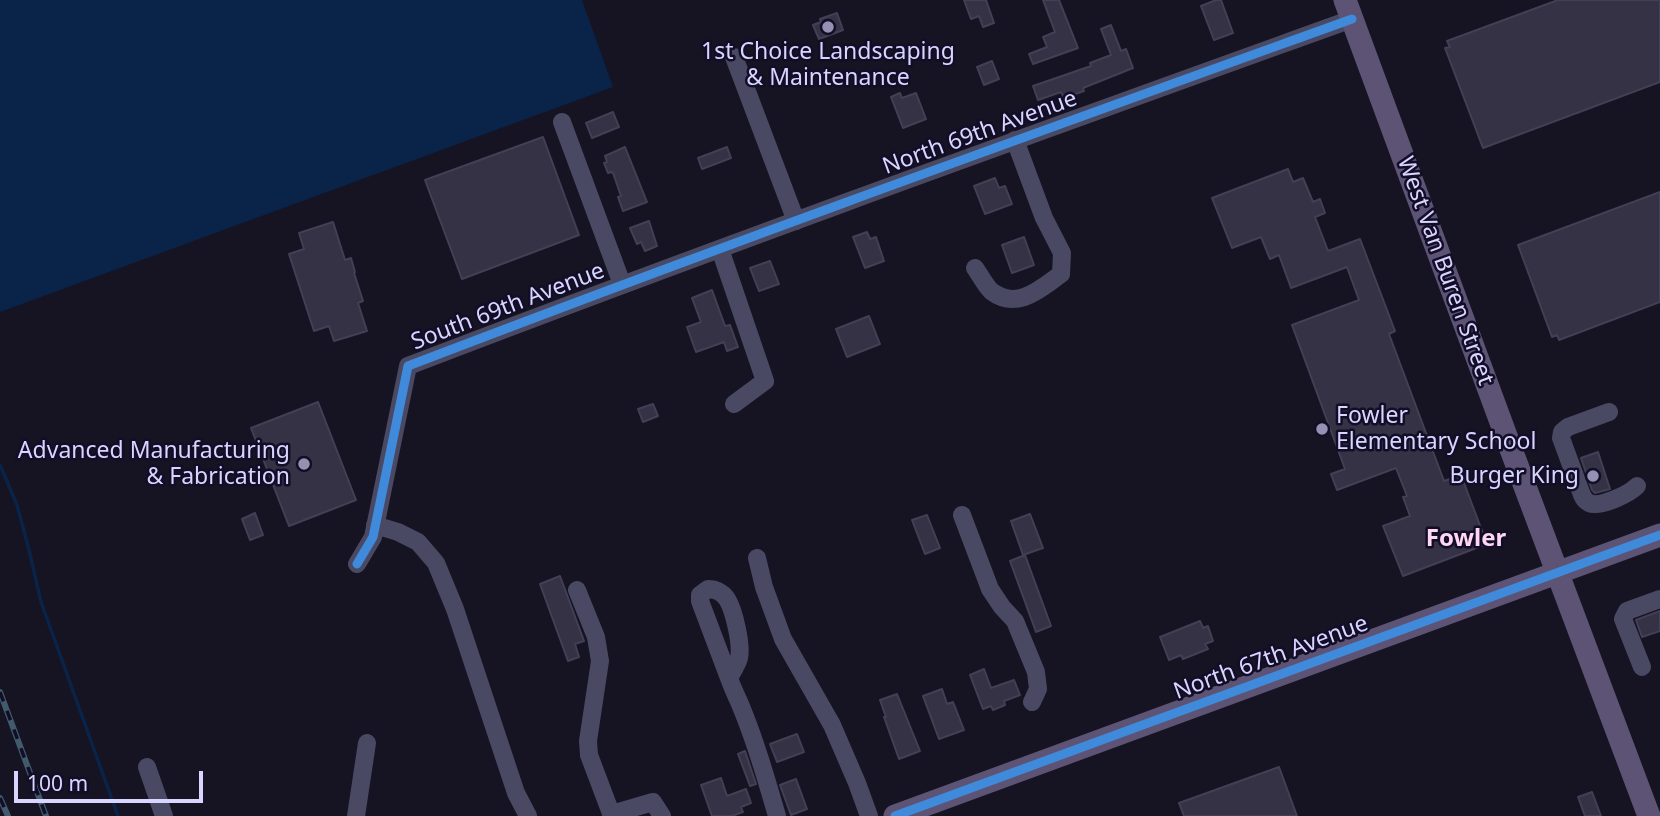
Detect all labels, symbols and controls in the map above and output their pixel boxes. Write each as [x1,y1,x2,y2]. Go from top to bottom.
marker: 1st Choice Landscaping & Maintenance [820,19,836,35]
place label: 1st Choice Landscaping & Maintenance [701,38,955,92]
street label: North 69th Avenue [879,85,1081,181]
street label: West Van Buren Street [1391,153,1499,389]
street label: South 69th Avenue [407,257,609,357]
place label: Fowler Elementary School [1336,402,1536,456]
marker: Fowler Elementary School [1314,421,1330,437]
place label: Advanced Manufacturing & Fabrication [18,437,290,491]
marker: Advanced Manufacturing & Fabrication [296,456,312,472]
place label: Burger King [1449,462,1579,490]
marker: Burger King [1585,468,1601,484]
district label: Fowler [1426,525,1506,553]
street label: North 67th Avenue [1170,610,1372,706]
scale bar [18,756,206,800]
text: 100 m [27,769,88,797]

